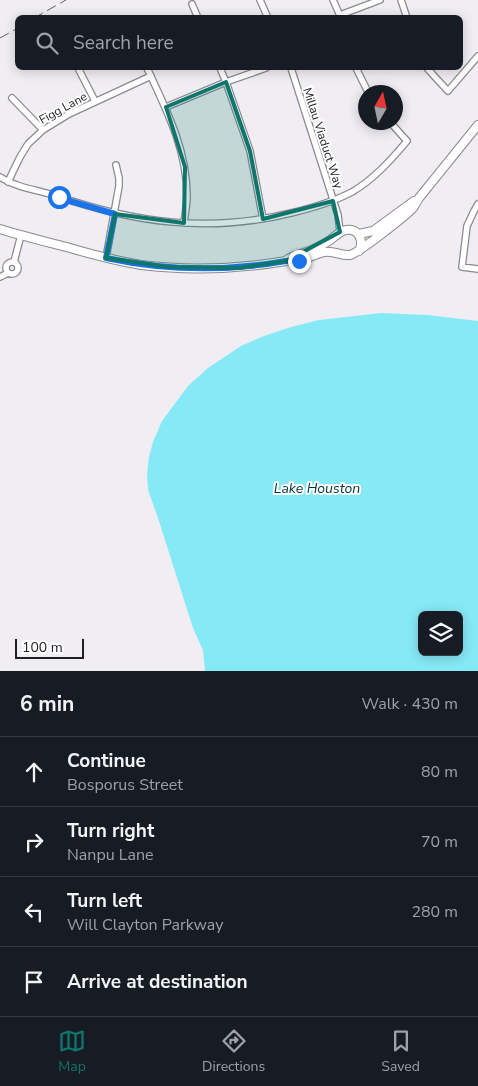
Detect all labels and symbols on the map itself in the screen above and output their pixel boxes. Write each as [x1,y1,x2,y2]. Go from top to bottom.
street label: Millau Viaduct Way [299,85,347,191]
north arrow [358,85,403,130]
street label: Figg Lane [36,88,90,128]
route start [48,186,71,209]
route end [288,250,311,273]
water label: Lake Houston [274,479,360,498]
scale bar [15,636,84,659]

